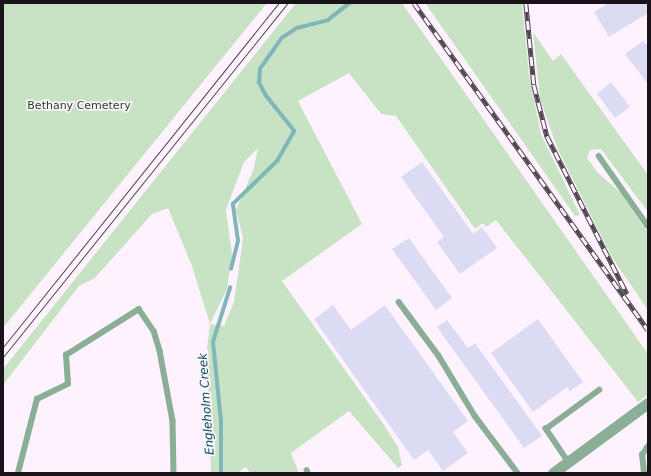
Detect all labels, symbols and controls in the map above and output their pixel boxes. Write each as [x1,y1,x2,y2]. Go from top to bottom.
park label: Bethany Cemetery [27,99,131,113]
water label: Engleholm Creek [196,352,218,456]

